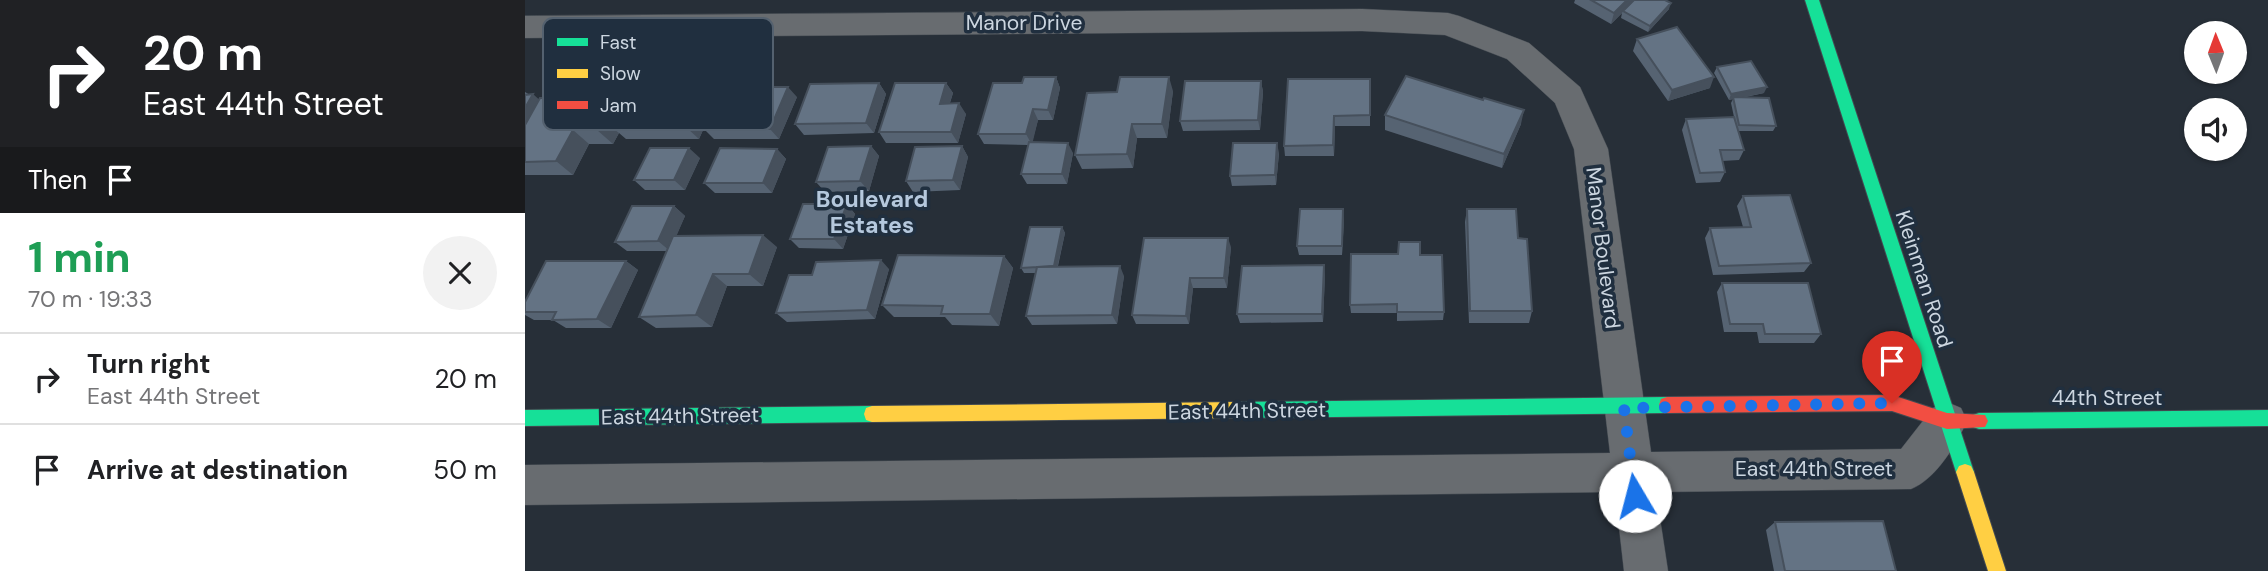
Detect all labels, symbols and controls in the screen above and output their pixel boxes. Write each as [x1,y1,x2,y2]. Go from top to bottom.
street label: Manor Drive [966,9,1082,37]
legend [543,18,773,130]
text: 20 m [143,21,263,85]
north arrow [2184,21,2247,84]
map controls [2184,21,2247,161]
icon: right [28,28,119,119]
text: Fast [600,30,636,55]
text: Slow [600,61,641,86]
text: East 44th Street [143,83,384,125]
text: Jam [600,93,637,118]
button: sound [2184,98,2247,161]
icon: arrive [101,161,139,199]
text: Then [28,163,87,197]
street label: Manor Boulevard [1579,166,1627,330]
district label: Boulevard Estates [816,184,928,240]
street label: Kleinman Road [1889,207,1959,351]
text: 1 min [28,230,131,285]
button: close [423,236,497,310]
text: 70 m · 19:33 [28,284,153,314]
pin [1862,331,1922,403]
icon: arrive [1873,342,1911,380]
text: Turn right [87,347,211,381]
icon: right [28,360,66,398]
text: 20 m [434,362,497,396]
text: East 44th Street [87,381,260,411]
street label: 44th Street [2052,384,2162,412]
street label: East 44th Street [1168,396,1326,426]
street label: East 44th Street [601,401,759,431]
icon: arrive [28,451,66,489]
text: Arrive at destination [87,453,348,487]
text: 50 m [433,453,497,487]
street label: East 44th Street [1735,455,1893,483]
position arrow [1598,459,1672,533]

